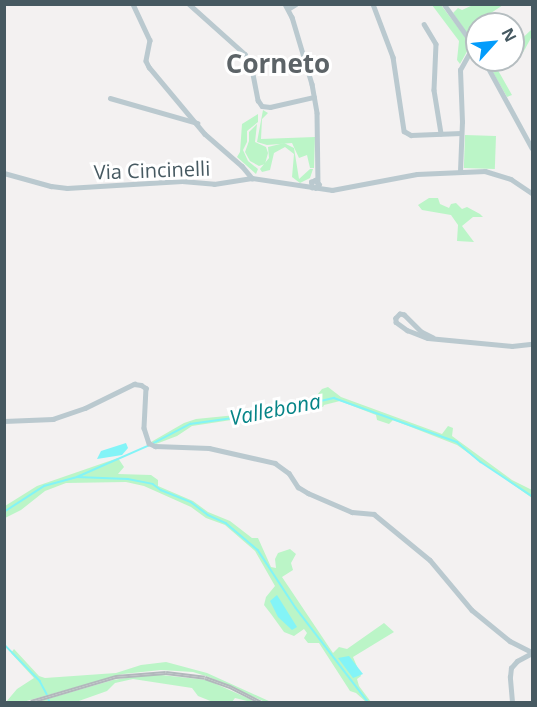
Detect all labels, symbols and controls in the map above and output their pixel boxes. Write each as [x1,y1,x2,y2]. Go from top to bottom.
north arrow [465,12,525,72]
text: N [496,24,522,46]
district label: Corneto [226,48,330,80]
street label: Via Cincinelli [93,156,211,184]
water label: Vallebona [227,388,323,430]

